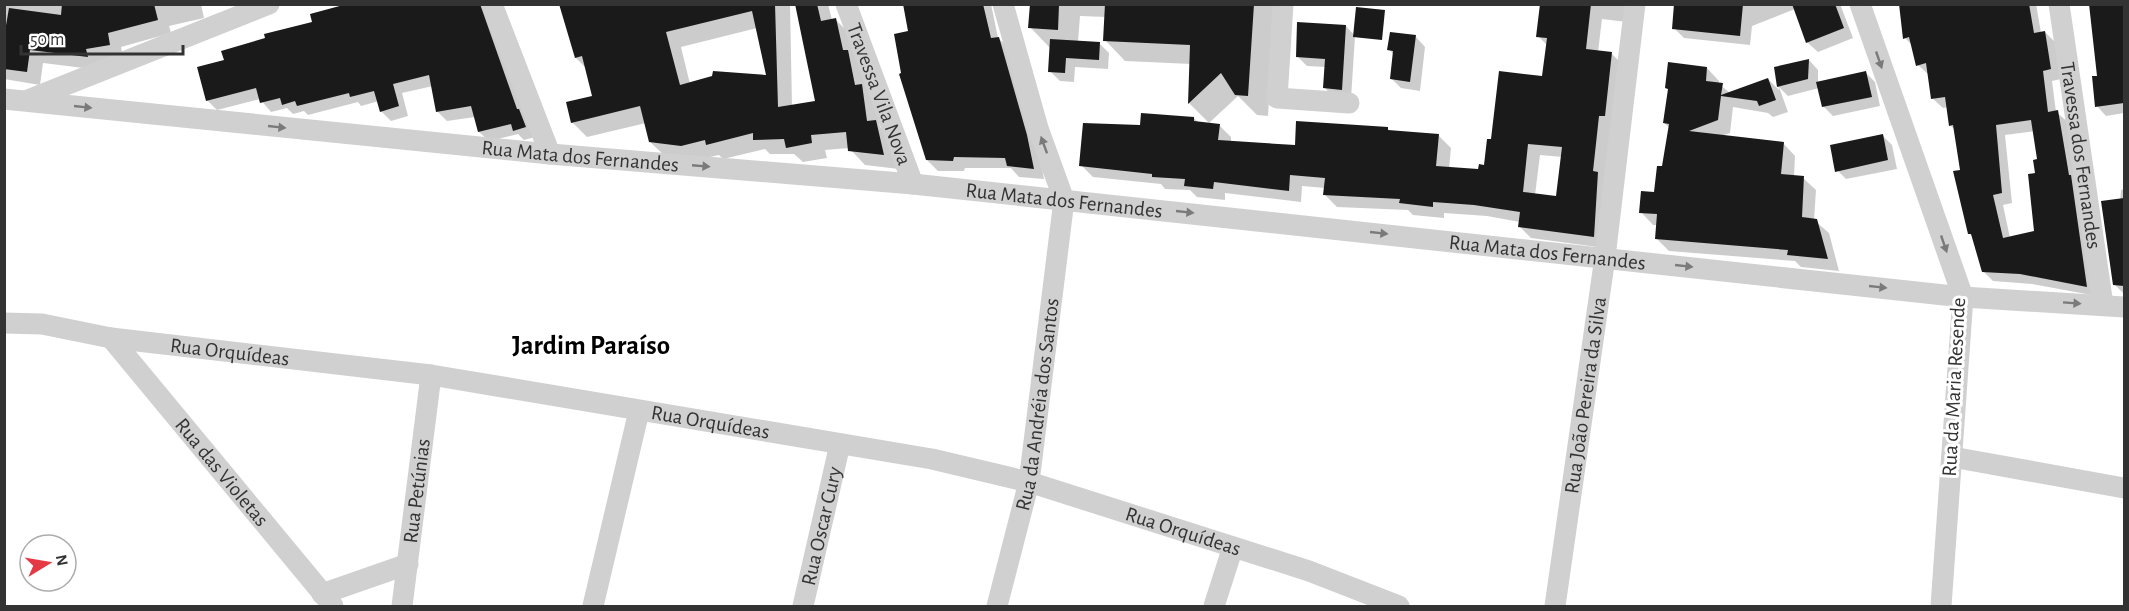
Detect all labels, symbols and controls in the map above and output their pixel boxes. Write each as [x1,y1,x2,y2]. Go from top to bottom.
scale bar [21,18,183,56]
street label: Travessa Vila Nova [844,20,916,168]
text: 50 m [30,31,64,49]
one-way arrow [1875,51,1885,69]
street label: Travessa dos Fernandes [2057,60,2105,250]
one-way arrow [74,102,93,112]
one-way arrow [268,122,287,132]
one-way arrow [1039,135,1049,153]
street label: Rua Mata dos Fernandes [481,137,680,175]
one-way arrow [692,162,711,171]
street label: Rua Mata dos Fernandes [965,179,1164,221]
one-way arrow [1175,208,1194,217]
one-way arrow [1369,228,1388,238]
street label: Rua Mata dos Fernandes [1448,231,1647,273]
one-way arrow [1939,235,1949,253]
one-way arrow [1675,261,1694,271]
one-way arrow [1868,282,1887,292]
street label: Rua João Pereira da Silva [1561,295,1610,495]
street label: Rua da Andréia dos Santos [1012,297,1062,513]
street label: Rua da Maria Resende [1939,297,1969,477]
one-way arrow [2063,299,2082,308]
district label: Jardim Paraíso [512,332,670,359]
street label: Rua Orquídeas [169,334,291,369]
street label: Rua Orquídeas [650,402,771,442]
street label: Rua das Violetas [171,414,273,530]
street label: Rua Petúnias [399,437,433,545]
street label: Rua Oscar Cury [798,465,845,587]
street label: Rua Orquídeas [1123,503,1243,559]
north arrow [18,533,78,593]
text: N [53,553,71,567]

